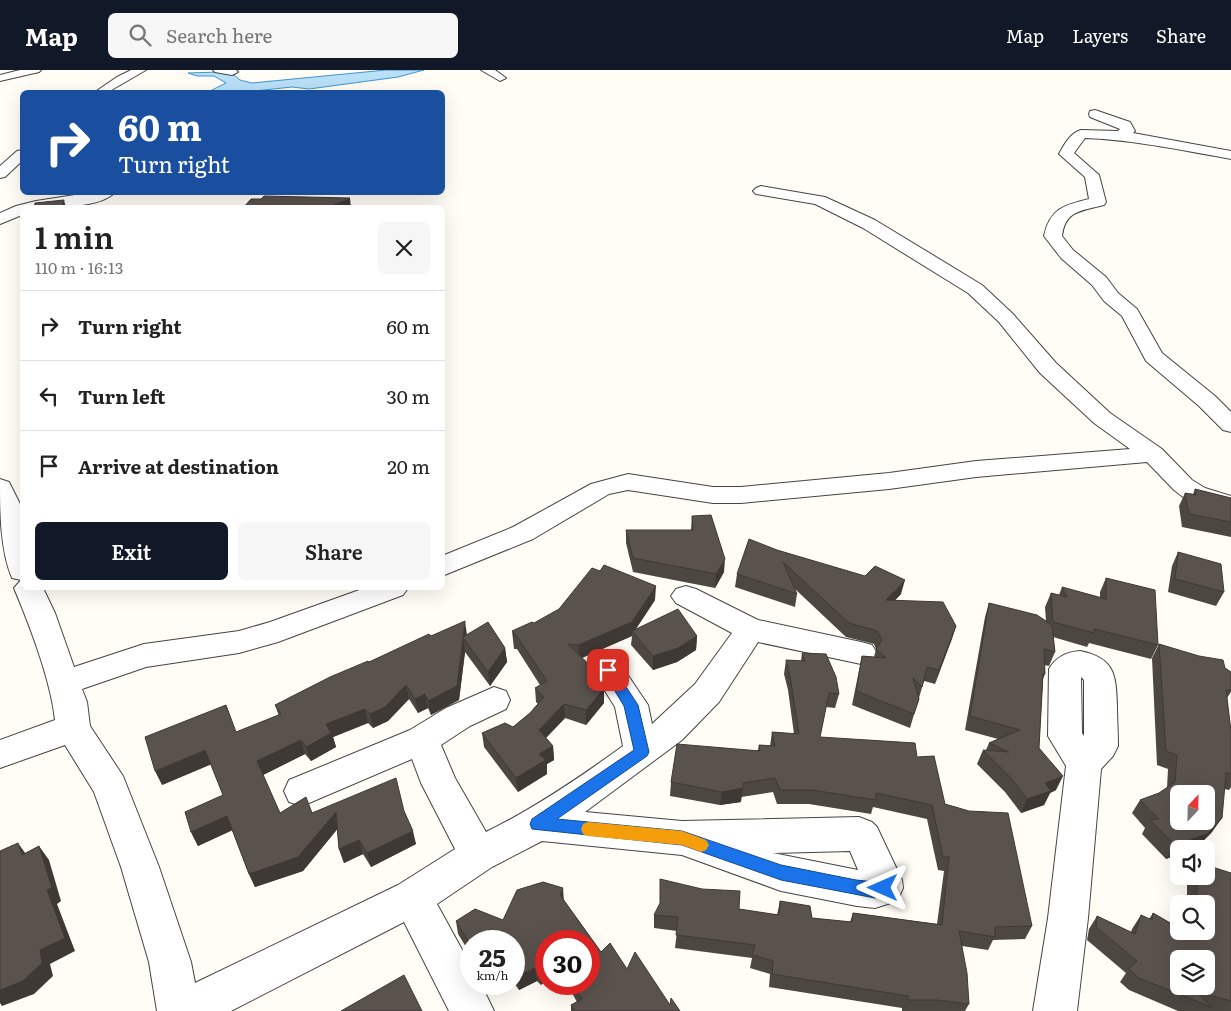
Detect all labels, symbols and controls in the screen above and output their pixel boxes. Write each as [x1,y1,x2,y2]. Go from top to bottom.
search box [108,13,458,58]
text: Map [25,18,78,53]
icon: search [126,21,154,49]
text: Search here [166,21,272,49]
text: Map [1006,22,1044,49]
text: Layers [1072,22,1128,49]
text: Share [1156,22,1206,49]
text: 60 m [118,100,202,152]
icon: right [35,110,100,175]
text: Turn right [118,147,230,180]
text: 1 min [35,214,114,258]
button: close [378,222,430,274]
text: 110 m · 16:13 [35,255,123,279]
icon: right [35,312,63,340]
text: Turn right [78,312,182,340]
text: 60 m [387,312,430,340]
icon: left [35,382,63,410]
text: Turn left [78,382,165,410]
text: 30 m [386,382,430,410]
icon: arrive [35,452,63,480]
text: Arrive at destination [78,452,279,480]
text: 20 m [387,452,430,480]
button: Exit [35,522,228,580]
button: Share [238,522,430,580]
pin [587,649,629,691]
icon: arrive [594,656,622,684]
north arrow [1170,785,1215,830]
map controls [1170,785,1215,995]
button: sound [1170,840,1215,885]
position arrow [856,861,908,913]
button: search [1170,895,1215,940]
speed limit sign: 30 [535,930,600,995]
text: 25 [479,938,506,975]
button: layers [1170,950,1215,995]
text: km/h [477,966,508,984]

